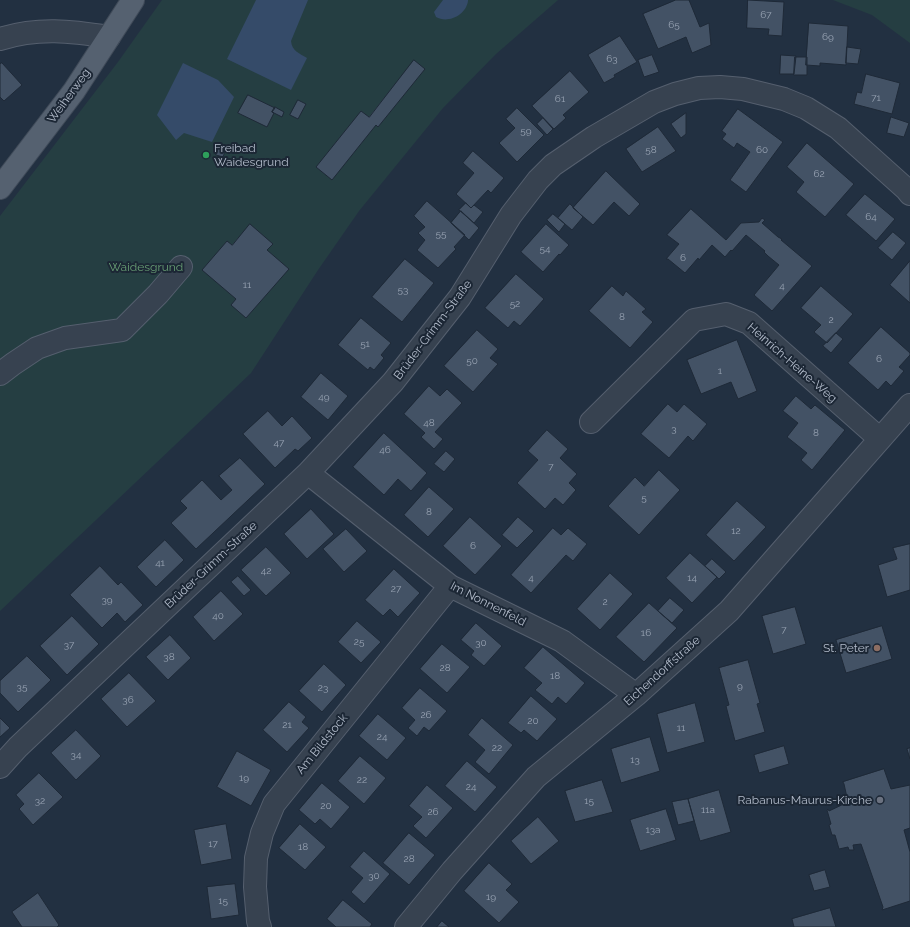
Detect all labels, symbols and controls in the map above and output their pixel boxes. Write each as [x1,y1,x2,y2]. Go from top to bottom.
house number: 67 [760,9,772,21]
house number: 65 [668,19,680,31]
house number: 69 [822,31,834,43]
house number: 63 [606,53,618,65]
street label: Weiherweg [44,66,94,126]
house number: 71 [871,92,881,104]
house number: 61 [555,93,565,105]
house number: 59 [520,125,532,137]
place label: Freibad Waidesgrund [214,141,289,169]
house number: 58 [645,144,657,156]
house number: 60 [756,144,768,156]
marker: Freibad Waidesgrund [201,150,211,160]
house number: 62 [813,168,825,180]
house number: 64 [865,211,877,223]
house number: 55 [436,228,446,240]
house number: 54 [540,243,550,255]
house number: 6 [680,252,686,264]
park label: Waidesgrund [109,260,183,274]
street label: Brüder-Grimm-Straße [391,277,475,383]
house number: 11 [243,279,251,291]
house number: 4 [779,280,785,292]
house number: 53 [398,284,408,296]
house number: 52 [510,298,520,310]
house number: 8 [619,311,625,323]
house number: 2 [828,314,834,326]
street label: Heinrich-Heine-Weg [744,320,840,406]
house number: 51 [360,338,370,350]
house number: 6 [876,353,882,365]
house number: 50 [466,355,478,367]
house number: 1 [718,365,722,377]
house number: 49 [318,391,330,403]
house number: 48 [423,417,435,429]
house number: 3 [671,423,677,435]
house number: 8 [813,427,819,439]
house number: 47 [274,437,284,449]
house number: 46 [379,444,391,456]
house number: 7 [548,461,554,473]
house number: 5 [641,492,647,504]
house number: 8 [426,506,432,518]
street label: Brüder-Grimm-Straße [162,519,260,611]
house number: 12 [731,525,741,537]
house number: 6 [470,540,476,552]
house number: 41 [155,557,165,569]
house number: 42 [261,565,271,577]
house number: 4 [528,572,534,584]
house number: 14 [687,572,697,584]
street label: Im Nonnenfeld [448,579,528,629]
house number: 27 [391,583,401,595]
house number: 39 [101,594,113,606]
house number: 2 [602,596,608,608]
house number: 40 [212,610,224,622]
house number: 7 [781,624,787,636]
house number: 16 [641,627,651,639]
street label: Eichendorffstraße [621,633,703,709]
house number: 25 [354,636,364,648]
house number: 30 [475,637,487,649]
house number: 37 [64,639,74,651]
place label: St. Peter [823,641,869,655]
marker: St. Peter [872,643,882,653]
house number: 38 [163,651,175,663]
house number: 28 [439,662,451,674]
house number: 18 [550,670,560,682]
house number: 9 [737,680,743,692]
house number: 35 [17,681,27,693]
house number: 23 [318,682,328,694]
house number: 36 [122,694,134,706]
house number: 26 [420,709,432,721]
street label: Am Bildstock [293,711,351,777]
house number: 20 [527,715,539,727]
house number: 21 [282,719,292,731]
house number: 11 [677,722,685,734]
house number: 24 [377,731,387,743]
house number: 22 [492,742,502,754]
house number: 34 [71,749,81,761]
house number: 13 [630,754,640,766]
house number: 19 [239,772,249,784]
house number: 22 [357,774,367,786]
house number: 24 [466,781,476,793]
place label: Rabanus-Maurus-Kirche [737,793,872,807]
house number: 32 [35,795,45,807]
house number: 15 [584,795,594,807]
marker: Rabanus-Maurus-Kirche [875,795,885,805]
house number: 20 [320,800,332,812]
house number: 11a [701,804,715,816]
house number: 26 [427,806,439,818]
house number: 13a [645,824,661,836]
house number: 17 [208,838,218,850]
house number: 18 [298,841,308,853]
house number: 28 [403,853,415,865]
house number: 30 [368,870,380,882]
house number: 19 [486,891,496,903]
house number: 15 [218,895,228,907]

